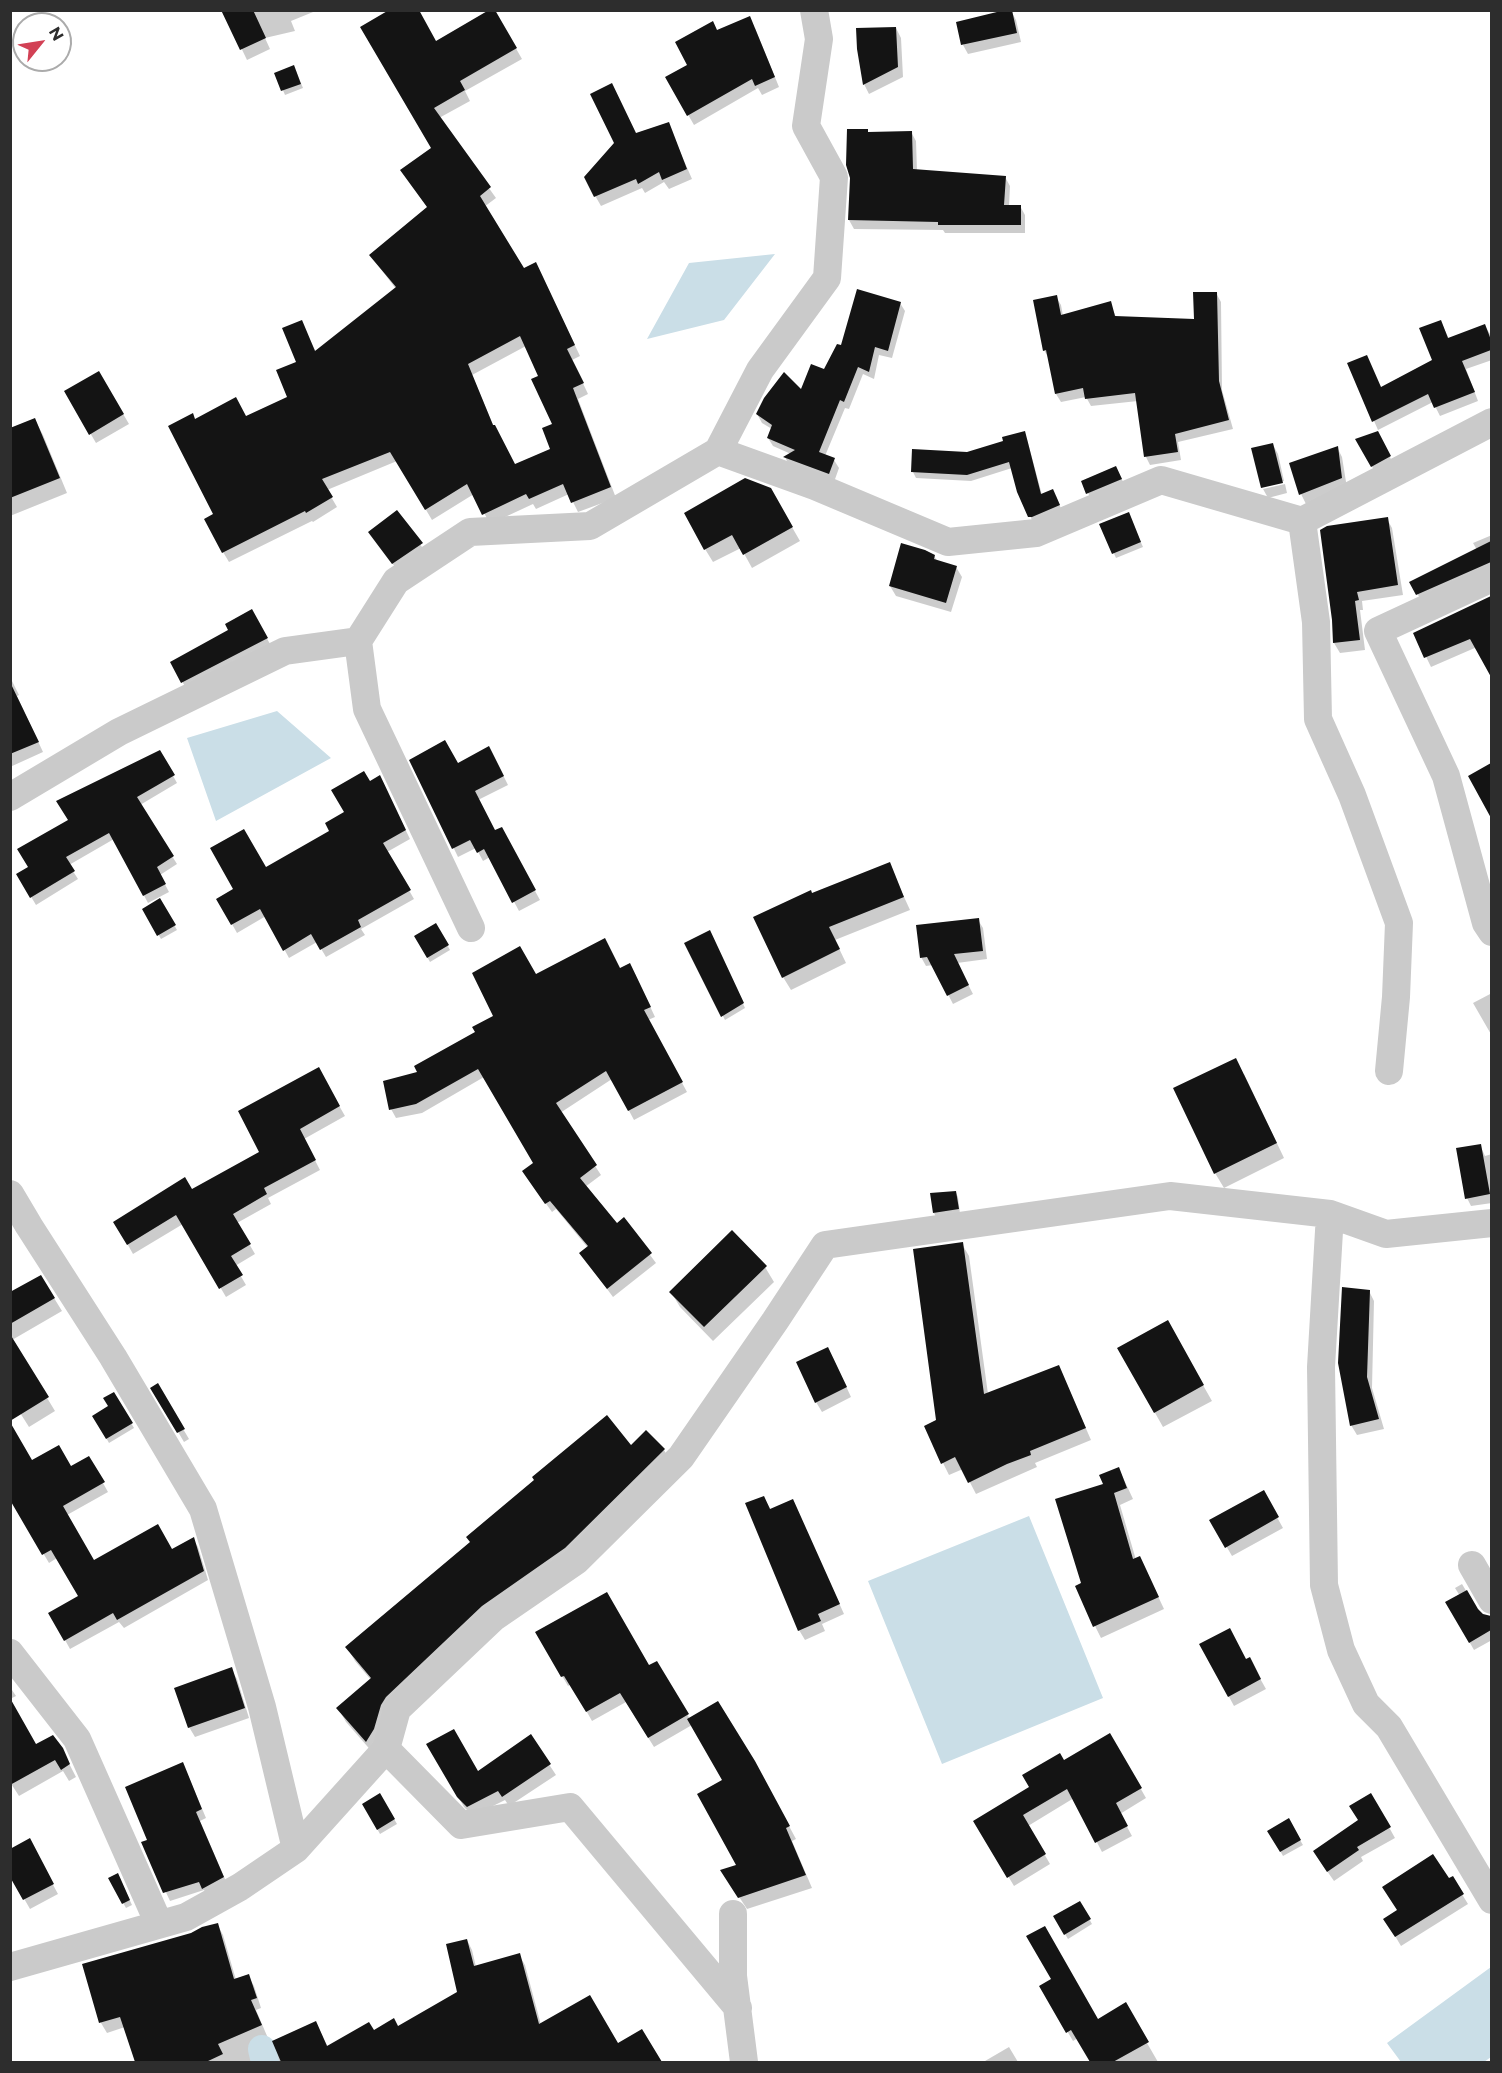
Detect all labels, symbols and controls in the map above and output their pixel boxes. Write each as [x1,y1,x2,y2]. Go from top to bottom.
north arrow [12,12,72,72]
text: N [45,23,68,44]

